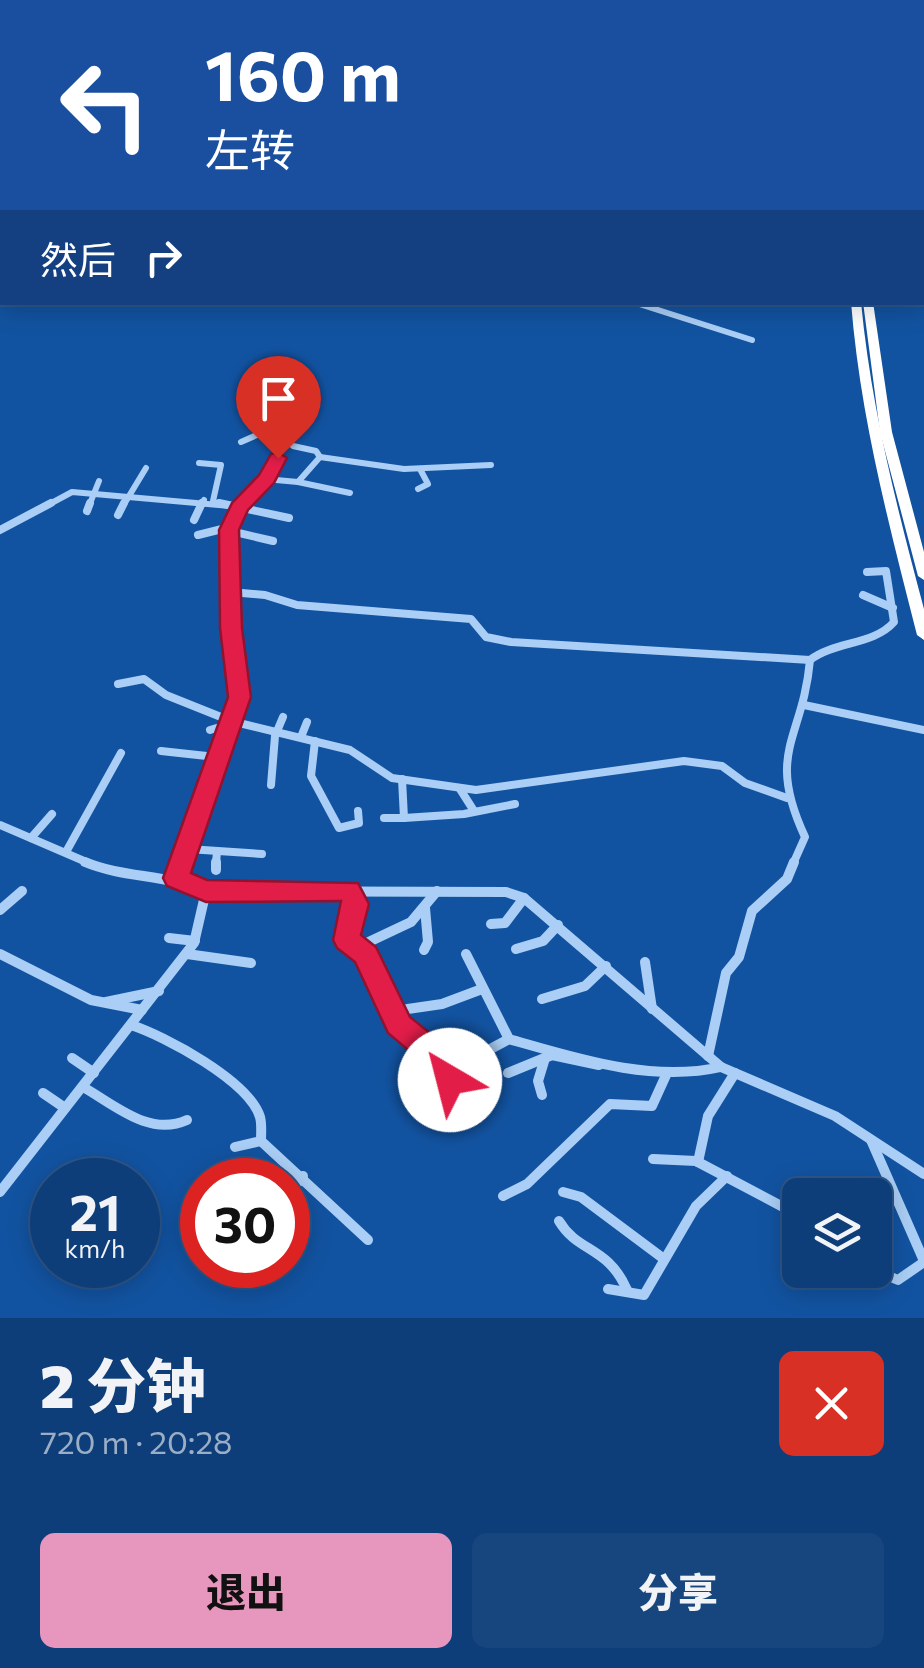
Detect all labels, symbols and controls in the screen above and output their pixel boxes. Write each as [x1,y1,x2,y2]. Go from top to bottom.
text: 160 m [205,30,401,115]
icon: left [40,40,170,170]
text: 左转 [205,121,295,176]
icon: right [136,230,191,285]
text: 然后 [40,235,116,282]
pin [236,356,321,459]
icon: arrive [251,371,306,426]
position arrow [398,1028,502,1132]
speed limit sign: 30 [180,1158,310,1288]
map controls [782,1178,892,1288]
button: layers [782,1178,892,1288]
text: 21 [69,1180,121,1241]
text: km/h [65,1233,125,1263]
text: 2 分钟 [40,1347,206,1420]
button: close [779,1351,884,1456]
text: 720 m · 20:28 [40,1421,232,1461]
button: 退出 [40,1533,452,1648]
button: 分享 [472,1533,884,1648]

